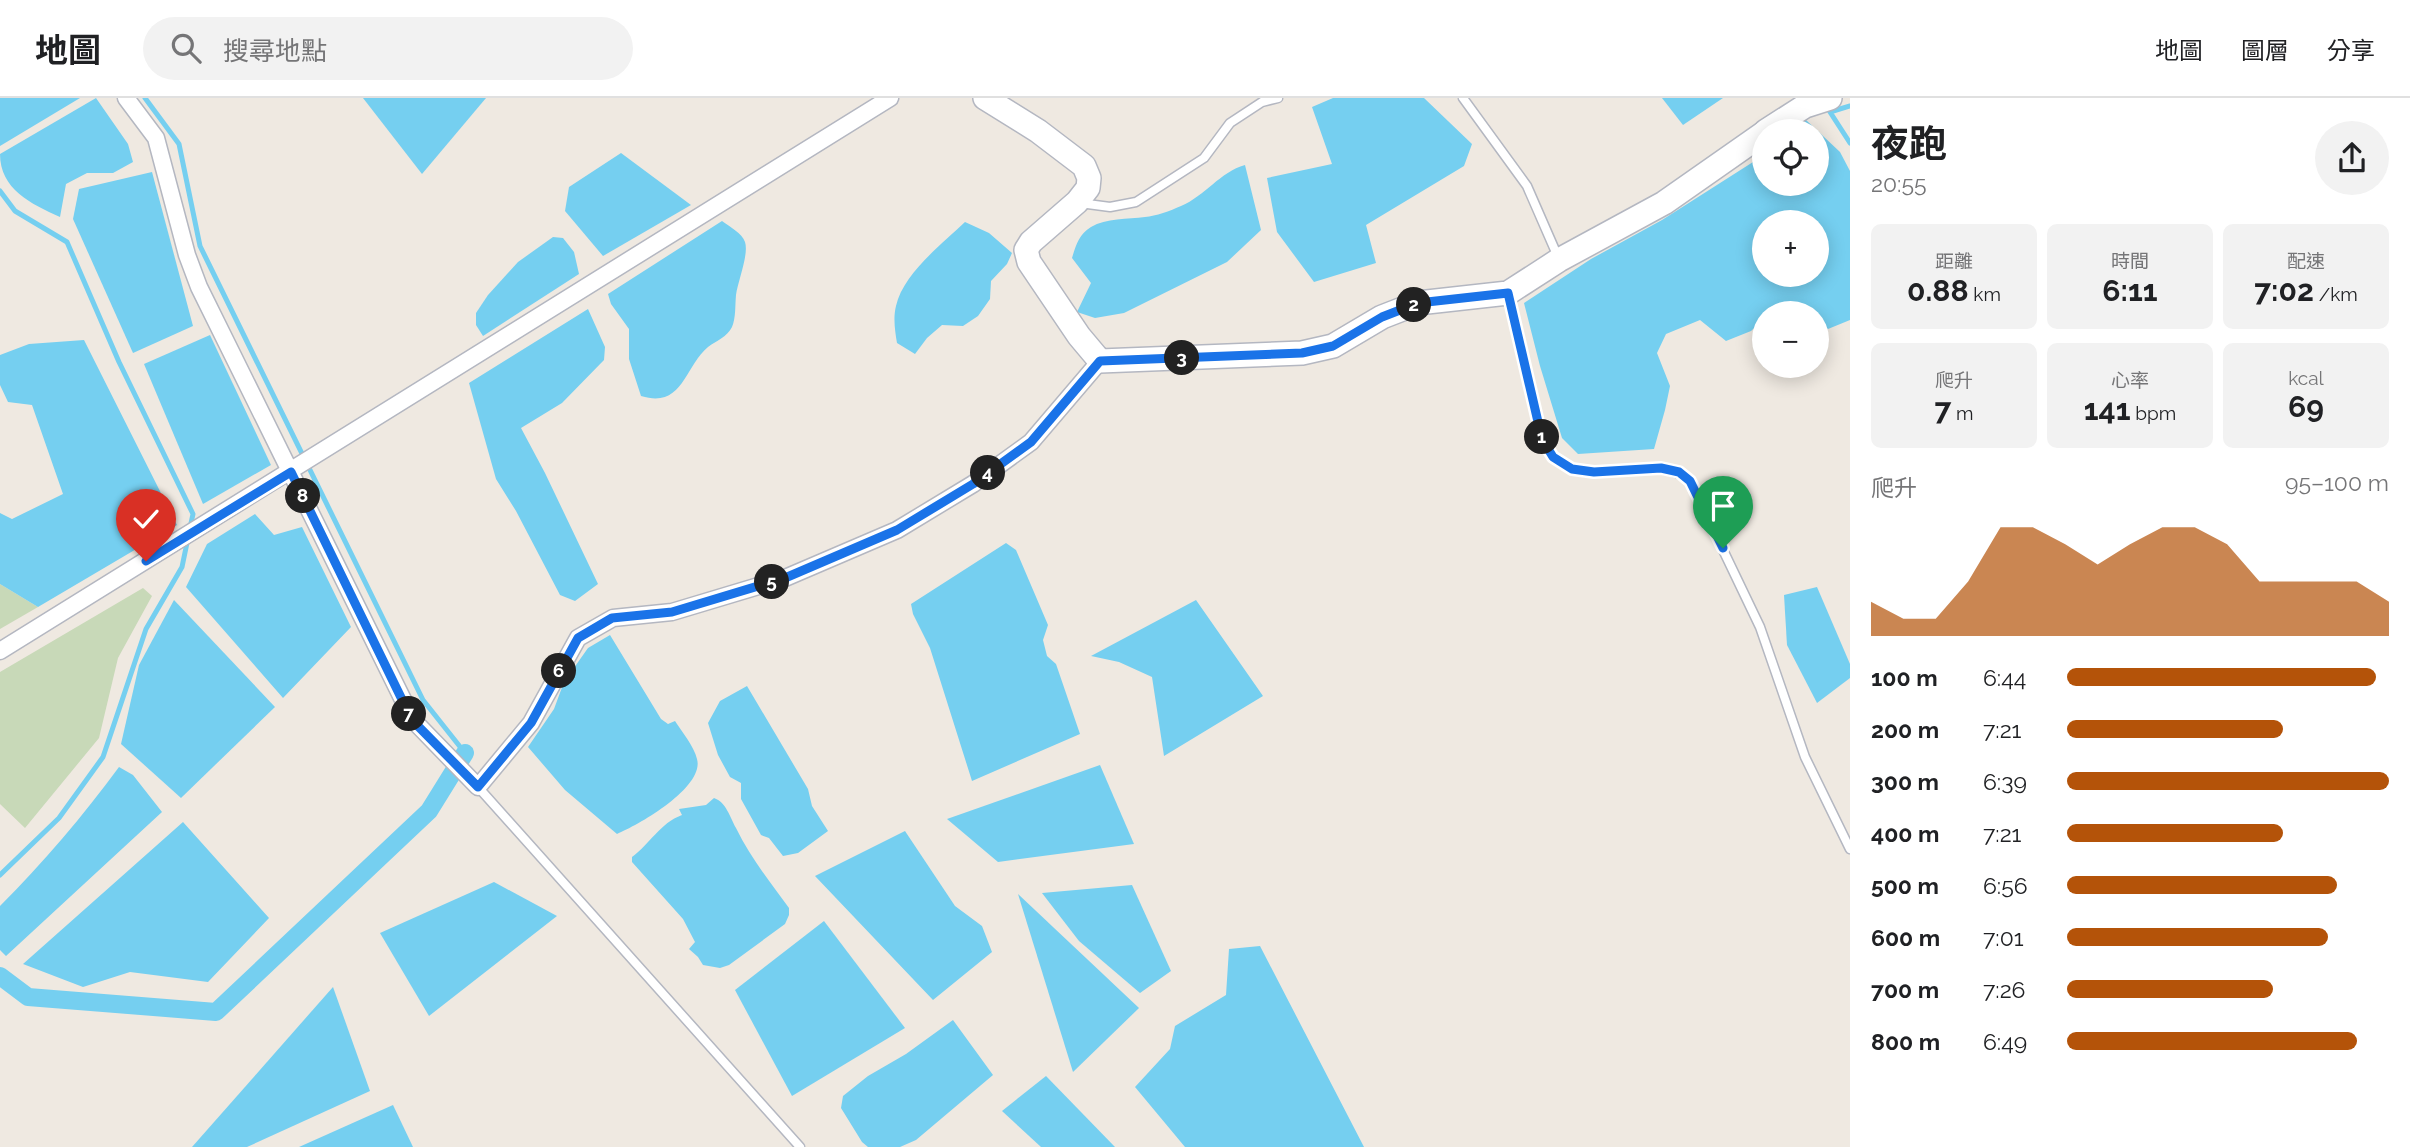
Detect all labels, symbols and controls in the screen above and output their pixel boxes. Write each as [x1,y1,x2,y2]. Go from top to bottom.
search box [143,17,633,80]
icon: search [167,29,205,67]
text: 地圖 [35,31,101,70]
text: 搜尋地點 [223,36,327,66]
text: 地圖 [2155,36,2203,65]
text: 圖層 [2241,36,2289,65]
text: 分享 [2327,36,2375,65]
map controls [1752,119,1829,378]
button: locate [1752,119,1829,196]
text: 夜跑 [1871,121,1947,166]
button: share [2315,121,2389,195]
text: 20:55 [1871,170,1926,197]
button: + [1752,210,1829,287]
text: 距離 [1935,250,1973,272]
text: 時間 [2111,250,2149,272]
text: 配速 [2287,250,2325,272]
text: 0.88 [1907,273,1969,308]
text: 6:11 [2102,273,2158,308]
text: 7:02 [2254,273,2314,308]
text: km [1969,283,2001,305]
text: /km [2314,283,2358,305]
pin: 2 [1396,288,1432,322]
text: 2 [1408,293,1419,315]
button: − [1752,301,1829,378]
pin: 3 [1164,341,1200,376]
text: 3 [1176,346,1187,368]
text: kcal [2288,367,2324,389]
text: 爬升 [1935,369,1973,391]
text: 心率 [2111,369,2149,391]
text: 69 [2288,389,2324,424]
text: 7 [1934,392,1951,427]
text: 141 [2084,392,2131,427]
text: m [1951,402,1974,424]
text: bpm [2131,402,2176,424]
pin: 1 [1524,420,1560,454]
text: 1 [1537,425,1546,447]
pin: 4 [970,456,1006,490]
text: 4 [982,461,993,483]
text: 95–100 m [2285,469,2389,496]
text: 爬升 [1871,474,1917,501]
pin [1693,476,1753,548]
pin: 8 [286,478,320,514]
text: 8 [297,484,308,506]
icon: arrive [1704,487,1742,525]
pin [116,489,176,561]
icon: check [127,500,165,538]
pin: 5 [754,564,790,600]
text: 5 [766,570,777,592]
pin: 6 [542,654,576,688]
text: 6 [553,659,564,681]
text: 100 m [1871,664,1938,691]
text: 6:44 [1983,664,2026,691]
pin: 7 [392,696,426,732]
text: 7 [403,702,414,724]
text: 200 m [1871,716,1939,743]
text: 7:21 [1983,716,2021,743]
text: 300 m [1871,768,1939,795]
text: 6:39 [1983,768,2027,795]
text: 400 m [1871,820,1939,847]
text: 7:21 [1983,820,2021,847]
text: 500 m [1871,872,1939,899]
text: 6:56 [1983,872,2028,899]
text: 600 m [1871,924,1940,951]
text: 7:01 [1983,924,2024,951]
text: 700 m [1871,976,1939,1003]
text: 7:26 [1983,976,2025,1003]
text: 800 m [1871,1028,1940,1055]
text: 6:49 [1983,1028,2027,1055]

